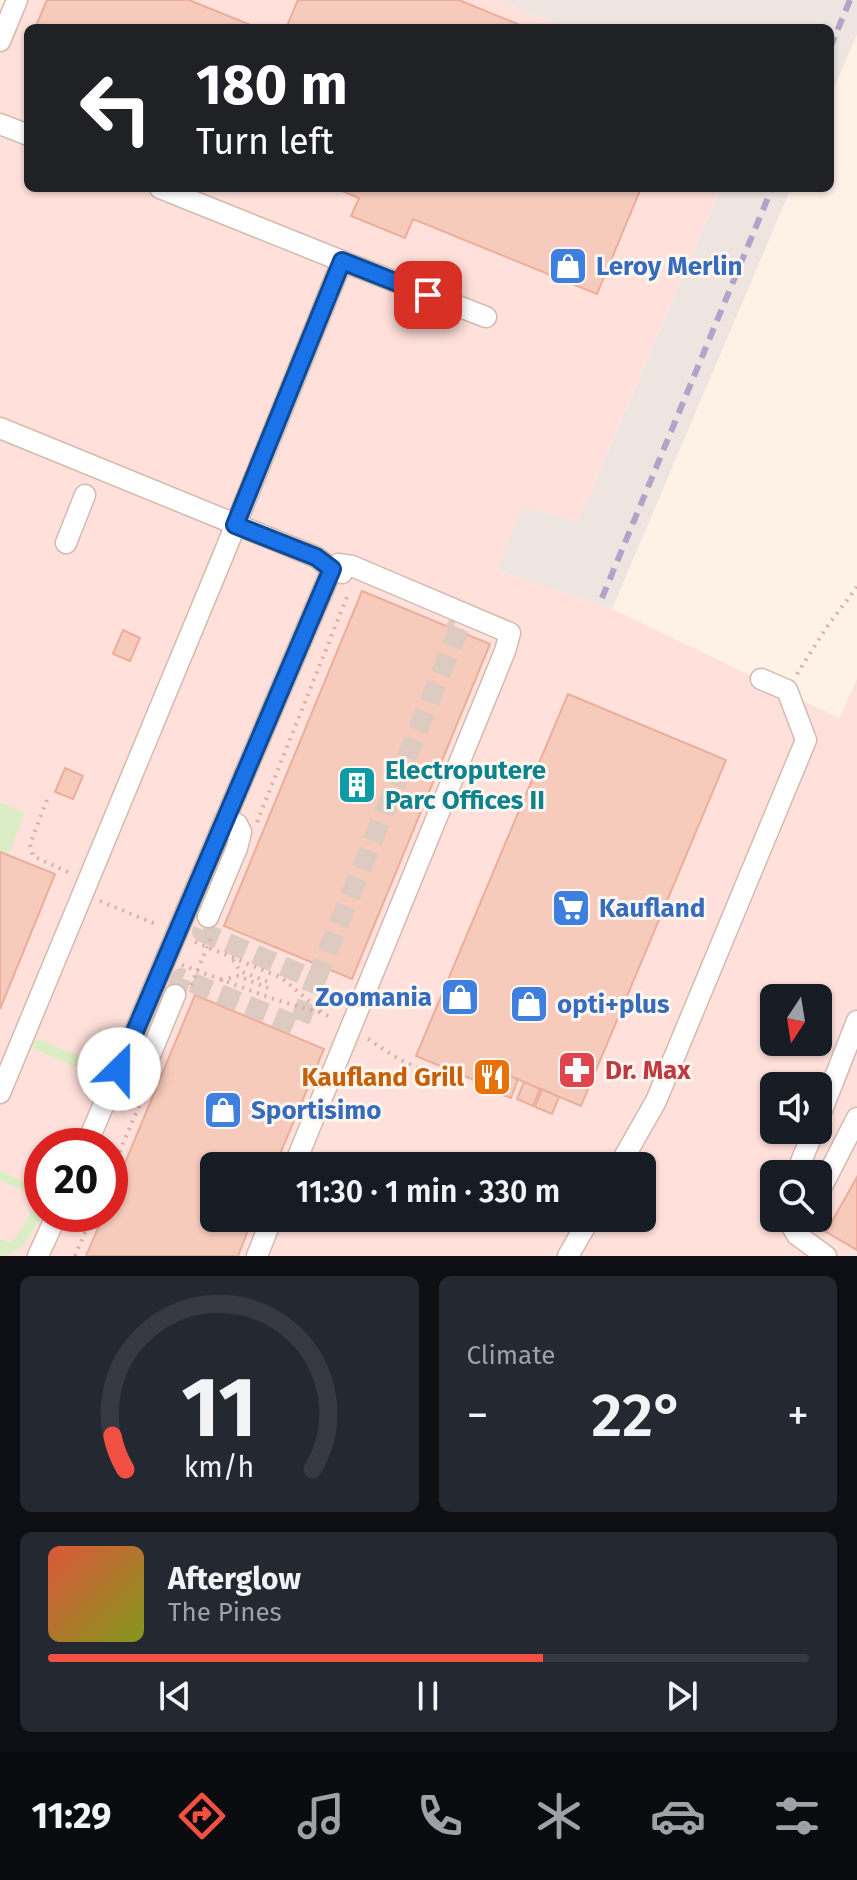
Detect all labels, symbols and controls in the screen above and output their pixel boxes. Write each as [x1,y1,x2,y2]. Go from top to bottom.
text: 180 m [196,52,348,119]
icon: left [64,56,168,160]
text: Turn left [196,120,334,164]
shop icon: Leroy Merlin [547,245,589,287]
place label: Leroy Merlin [596,251,743,282]
pin [394,261,462,329]
icon: arrive [406,273,450,317]
place label: Electroputere Parc Offices II [385,755,546,816]
building icon: Electroputere Parc Offices II [336,764,378,806]
supermarket icon: Kaufland [550,887,592,929]
place label: Kaufland [599,893,705,924]
shop icon: Zoomania [439,976,481,1018]
place label: Zoomania [315,982,432,1013]
shop icon: opti+plus [508,983,550,1025]
north arrow [760,984,832,1056]
map controls [760,984,832,1232]
place label: opti+plus [557,989,670,1020]
position arrow [77,1027,161,1111]
pharmacy icon: Dr. Max [556,1049,598,1091]
place label: Dr. Max [605,1055,691,1086]
restaurant icon: Kaufland Grill [471,1056,513,1098]
place label: Kaufland Grill [301,1062,464,1093]
button: sound [760,1072,832,1144]
shop icon: Sportisimo [202,1089,244,1131]
place label: Sportisimo [251,1095,381,1126]
speed limit sign: 20 [24,1128,128,1232]
button: search [760,1160,832,1232]
text: 11:30 · 1 min · 330 m [296,1174,560,1210]
text: Climate [467,1340,555,1371]
text: 11 [181,1358,257,1458]
text: 22° [591,1380,684,1452]
text: − [467,1389,489,1442]
text: + [787,1389,809,1442]
text: km/h [184,1450,255,1485]
text: Afterglow [168,1561,301,1597]
text: The Pines [168,1597,282,1628]
icon: previous [153,1674,197,1718]
icon: pause [406,1674,450,1718]
icon: next [660,1674,704,1718]
icon: directions [174,1788,230,1844]
icon: music [293,1788,349,1844]
icon: phone [412,1788,468,1844]
icon: climate [531,1788,587,1844]
icon: car [650,1788,706,1844]
icon: filters [769,1788,825,1844]
text: 11:29 [32,1794,111,1838]

